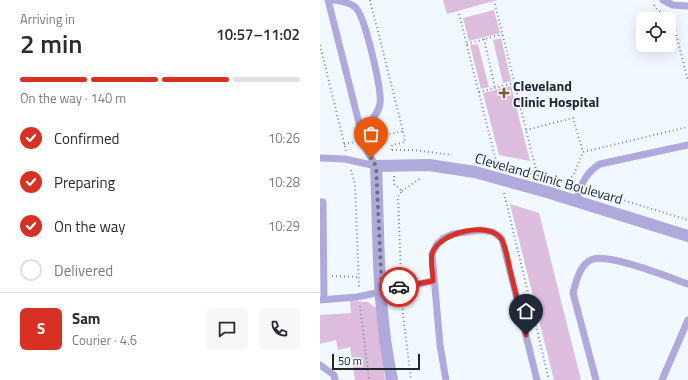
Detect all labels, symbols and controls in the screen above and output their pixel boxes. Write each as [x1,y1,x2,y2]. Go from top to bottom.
text: Arriving in [20,9,75,29]
map controls [636,12,676,52]
button: locate [636,12,676,52]
text: 10:57–11:02 [216,23,300,46]
text: 2 min [20,24,83,63]
place label: Cleveland Clinic Hospital [513,75,599,112]
marker: Cleveland Clinic Hospital [498,87,510,99]
text: On the way · 140 m [20,88,126,108]
pin [354,117,388,158]
icon: bag [360,123,382,145]
icon: check [20,127,42,149]
text: Confirmed [54,127,119,150]
text: 10:26 [268,128,300,148]
street label: Cleveland Clinic Boulevard [473,147,625,209]
icon: check [20,171,42,193]
text: Preparing [54,171,115,194]
text: 10:28 [268,172,300,192]
icon: check [20,215,42,237]
text: On the way [54,215,126,238]
text: 10:29 [268,216,300,236]
text: Delivered [54,259,113,282]
courier [379,267,419,307]
icon: car [388,276,410,298]
pin [509,294,543,335]
icon: home [515,300,537,322]
text: Sam [72,307,100,330]
button: chat [206,308,248,350]
button: phone [258,308,300,350]
text: S [37,317,45,340]
text: Courier · 4.6 [72,330,137,350]
scale bar [332,352,420,371]
text: 50 m [338,353,362,369]

